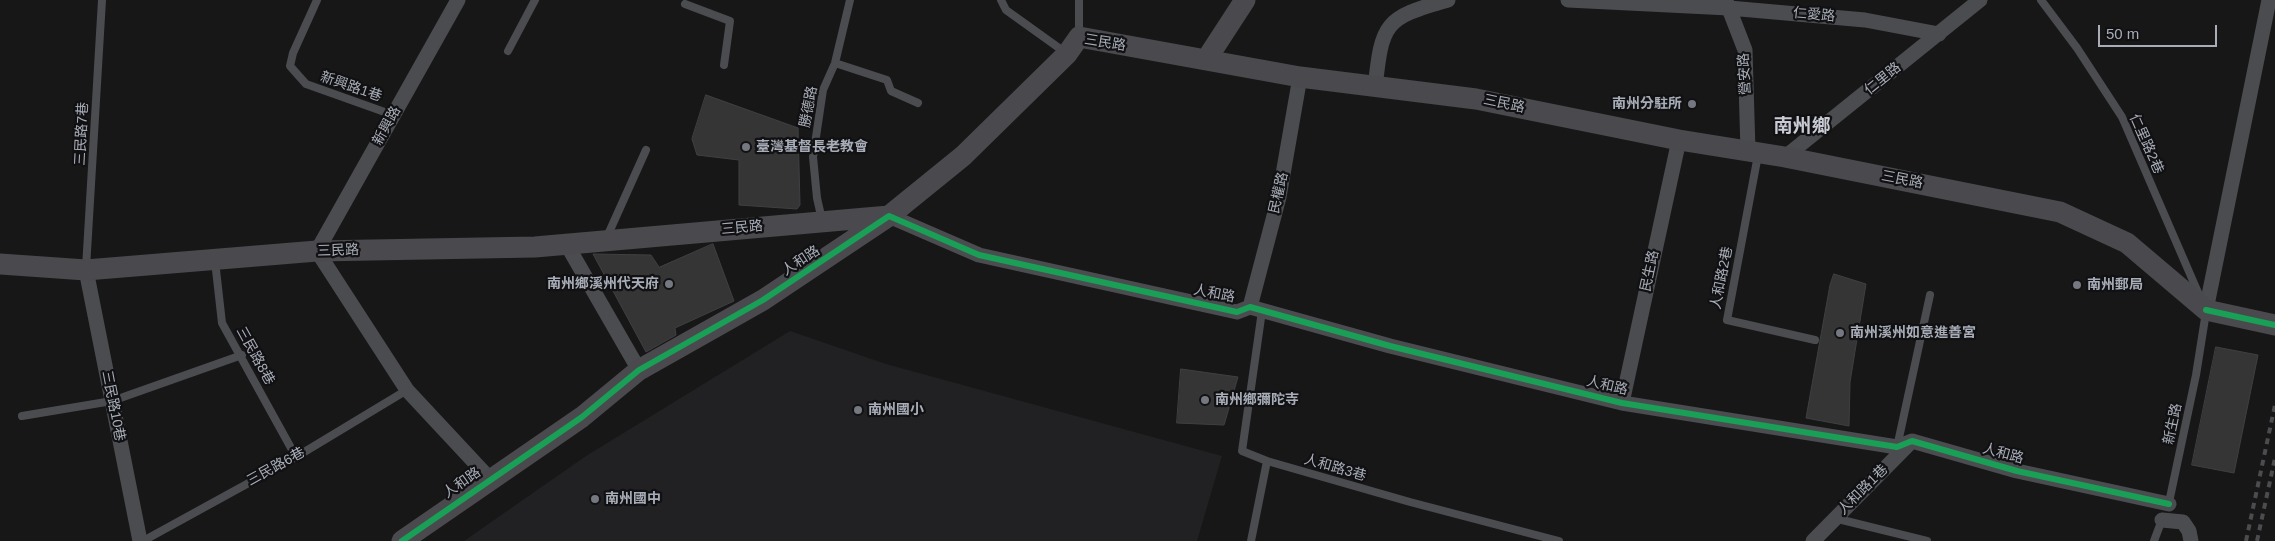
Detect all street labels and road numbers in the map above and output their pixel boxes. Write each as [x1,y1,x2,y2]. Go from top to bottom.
street label: 仁愛路 [1792,5,1836,25]
street label: 三民路 [1083,31,1127,55]
street label: 營安路 [1736,53,1754,95]
street label: 仁里路 [1861,59,1905,99]
street label: 新興路1巷 [318,69,384,105]
street label: 勝德路 [797,85,821,129]
street label: 三民路 [1482,91,1526,117]
street label: 三民路7巷 [72,102,92,166]
street label: 新興路 [369,104,405,148]
street label: 仁里路2巷 [2125,111,2167,177]
street label: 三民路 [1880,168,1924,192]
street label: 民權路 [1266,171,1292,215]
street label: 三民路 [720,218,764,238]
street label: 三民路 [317,242,359,260]
street label: 人和路 [779,243,823,279]
street label: 人和路2巷 [1708,245,1736,311]
street label: 民生路 [1637,249,1663,293]
street label: 人和路 [1192,282,1236,306]
street label: 三民路8巷 [232,324,278,388]
street label: 三民路10巷 [98,369,128,443]
street label: 人和路 [1585,373,1629,399]
street label: 新生路 [2160,402,2186,446]
street label: 人和路 [1981,440,2025,468]
street label: 三民路6巷 [244,444,308,490]
street label: 人和路3巷 [1302,451,1368,485]
street label: 人和路1巷 [1835,462,1891,518]
street label: 人和路 [440,464,484,502]

